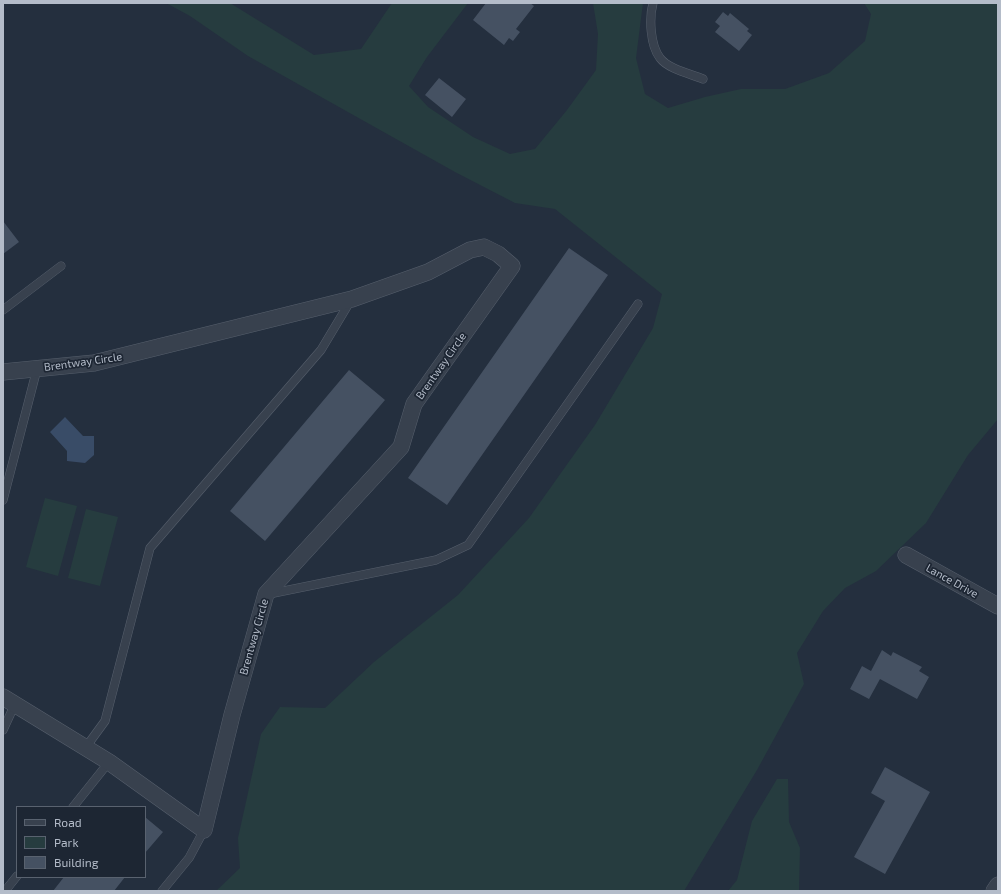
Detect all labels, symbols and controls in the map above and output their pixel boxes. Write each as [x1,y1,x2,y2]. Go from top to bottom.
street label: Brentway Circle [413,330,469,402]
street label: Brentway Circle [43,350,123,374]
street label: Lance Drive [924,561,980,601]
street label: Brentway Circle [237,597,271,677]
legend [16,806,146,878]
text: Road [54,815,82,829]
text: Park [54,835,79,849]
text: Building [54,855,98,869]

